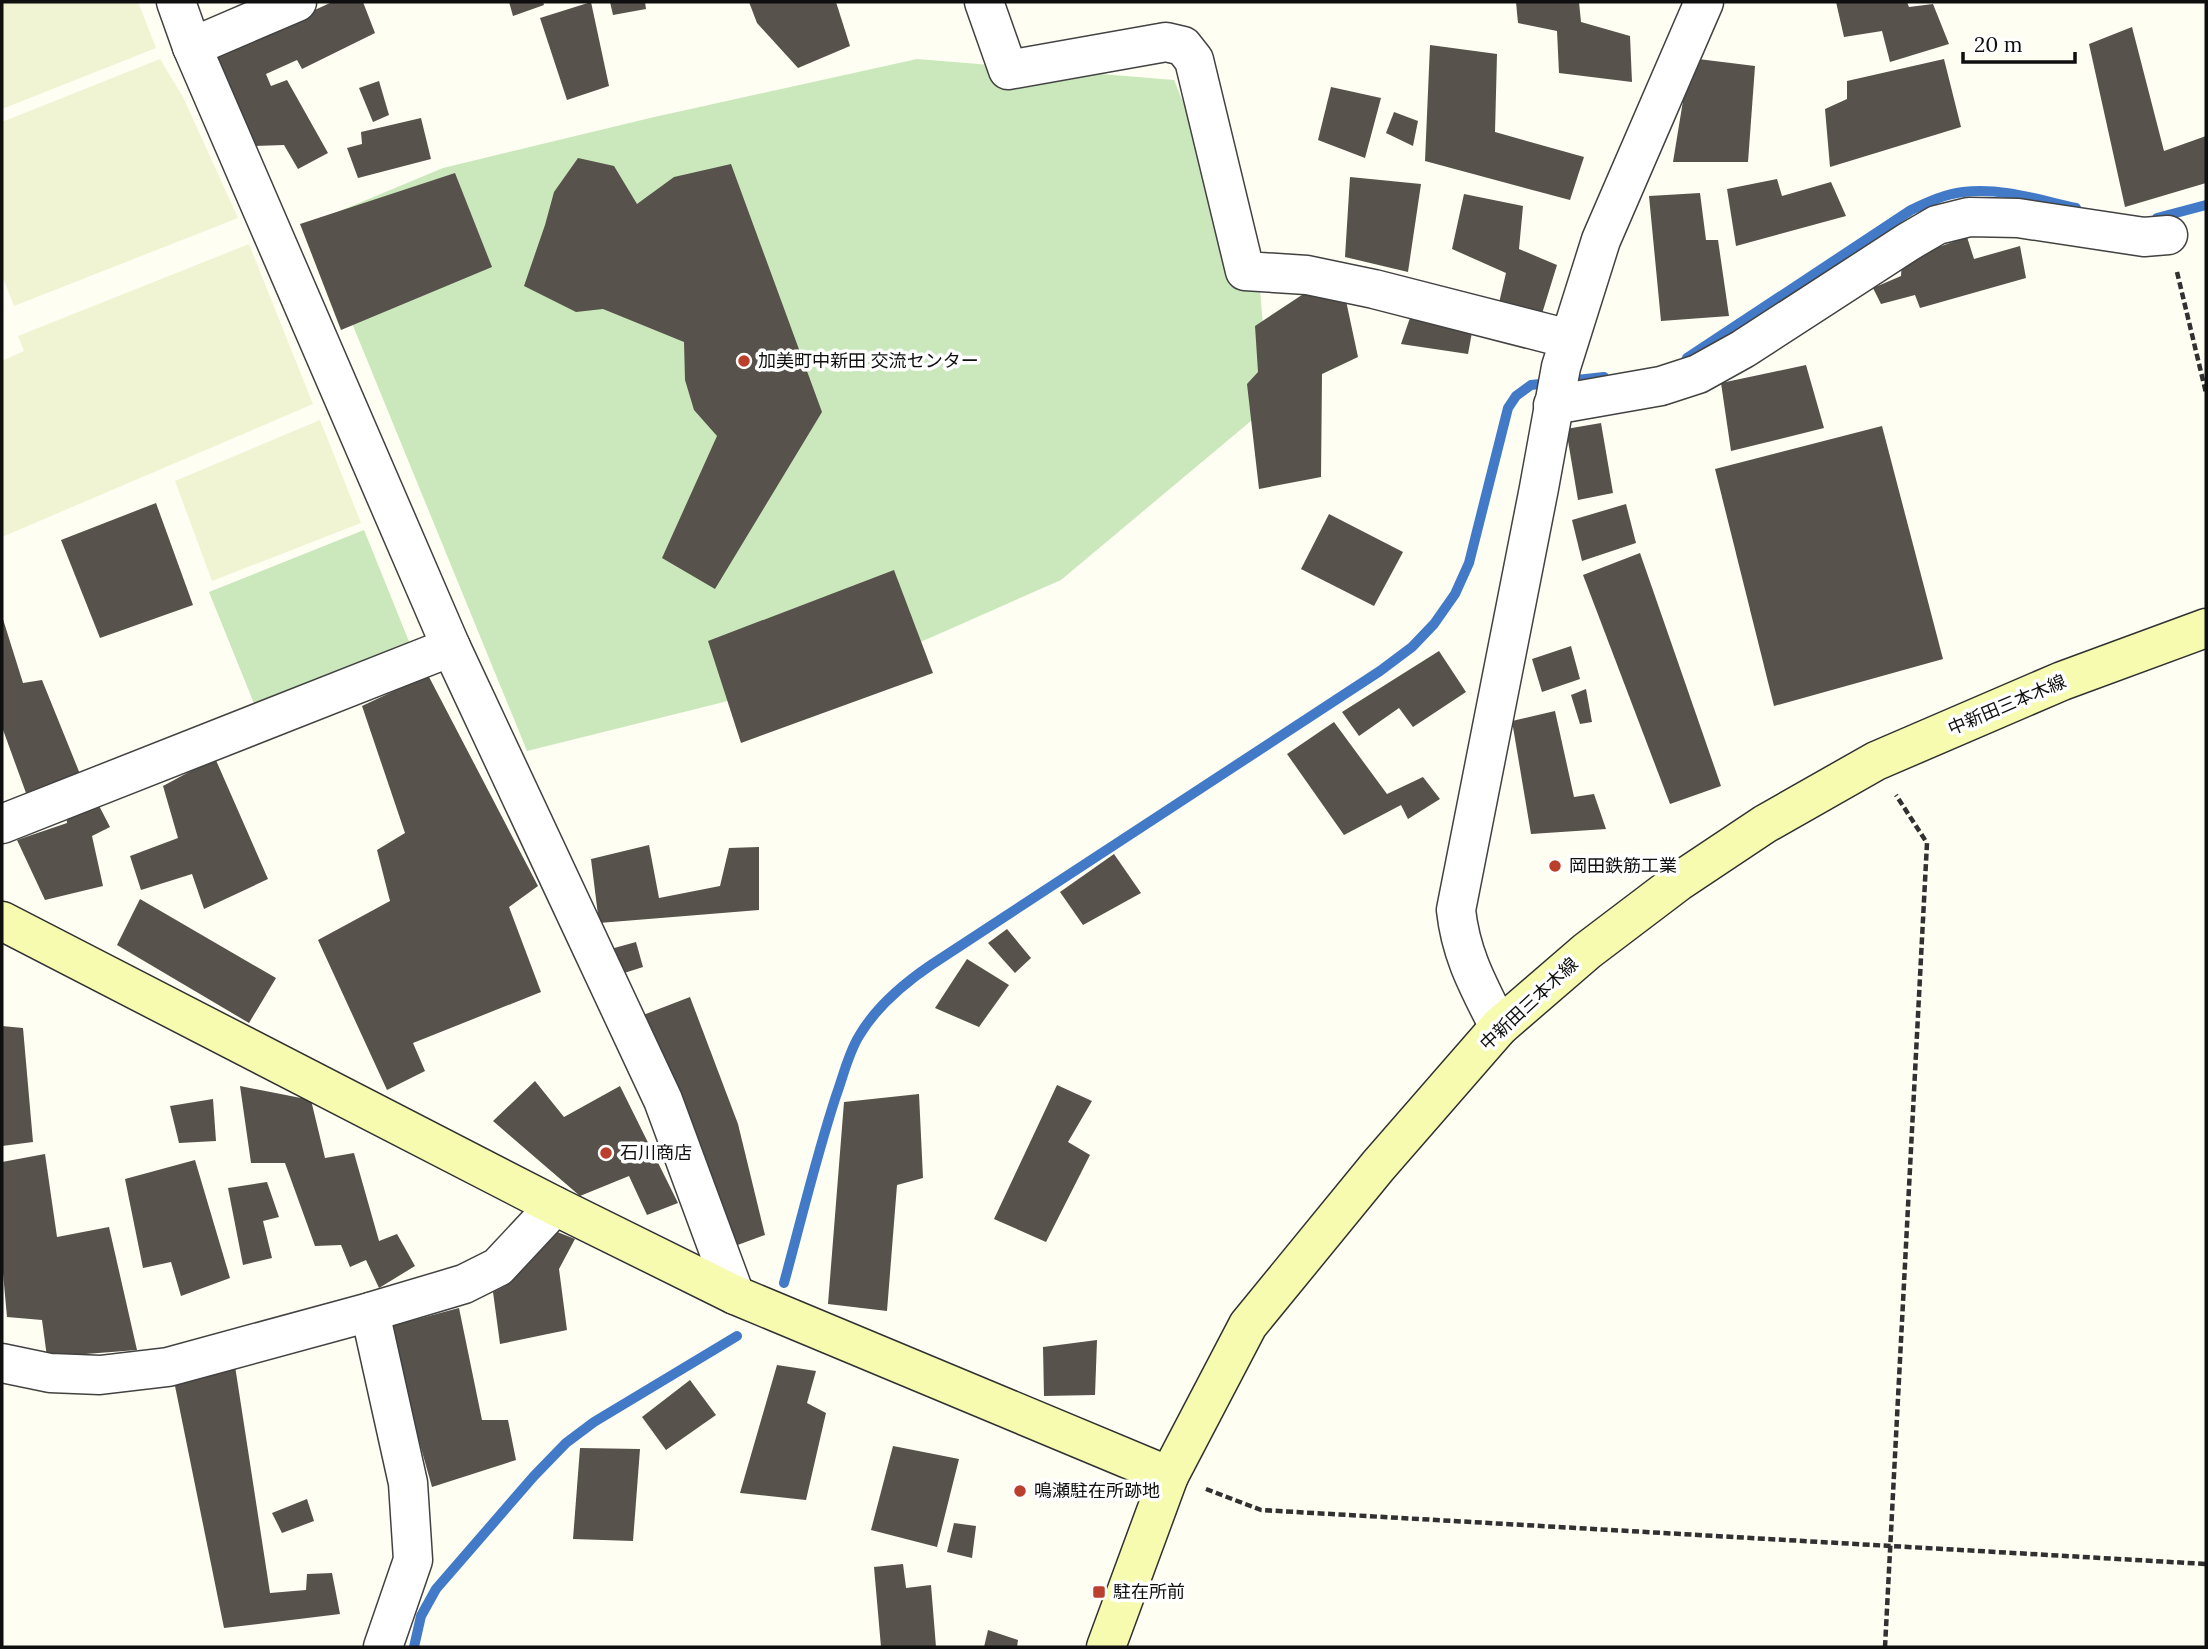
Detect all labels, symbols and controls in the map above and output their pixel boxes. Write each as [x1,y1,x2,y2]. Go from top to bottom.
scale bar [1963,21,2075,65]
text: 20 m [1974,31,2023,58]
place label: 加美町中新田 交流センター [758,349,979,372]
marker: 加美町中新田 交流センター [736,353,752,369]
street label: 中新田三本木線 [1944,669,2069,740]
place label: 岡田鉄筋工業 [1569,854,1677,877]
marker: 岡田鉄筋工業 [1547,858,1563,874]
street label: 中新田三本木線 [1475,952,1583,1055]
place label: 石川商店 [620,1141,692,1164]
marker: 石川商店 [598,1145,614,1161]
place label: 鳴瀬駐在所跡地 [1034,1479,1160,1502]
marker: 鳴瀬駐在所跡地 [1012,1483,1028,1499]
place label: 駐在所前 [1113,1580,1185,1603]
marker: 駐在所前 [1091,1584,1107,1600]

